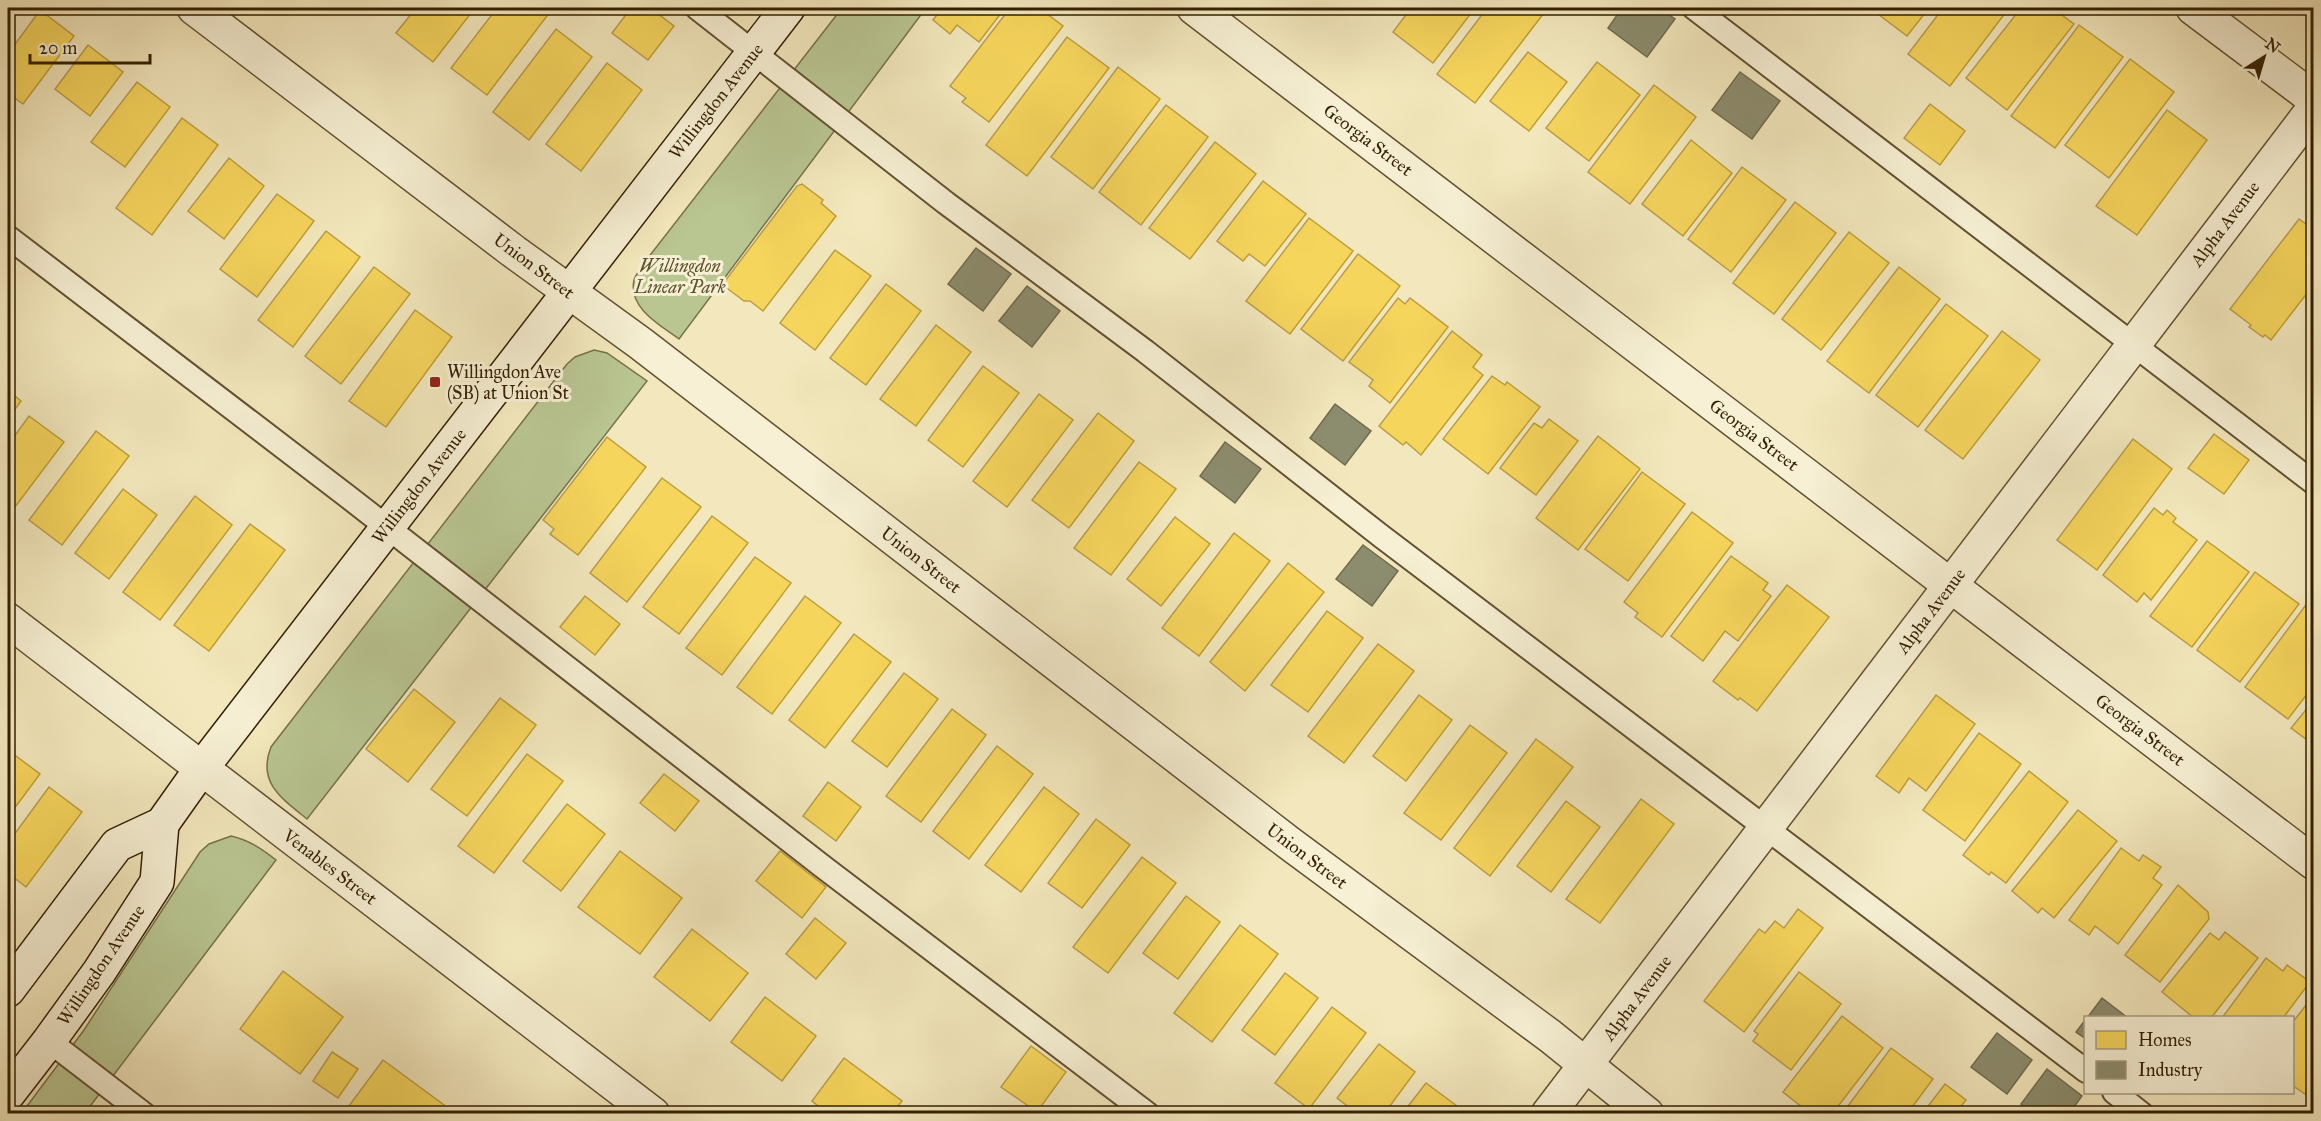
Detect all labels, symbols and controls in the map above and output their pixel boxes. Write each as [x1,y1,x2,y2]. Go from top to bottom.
scale bar [30,27,150,65]
north arrow [2234,27,2294,87]
text: N [2262,34,2284,57]
text: 20 m [39,37,77,59]
street label: Willingdon Avenue [664,39,769,164]
street label: Georgia Street [1318,99,1417,182]
street label: Alpha Avenue [2185,177,2264,272]
street label: Union Street [489,228,579,304]
park label: Willingdon Linear Park [633,255,726,298]
place label: Willingdon Ave (SB) at Union St [447,361,570,405]
marker: Willingdon Ave (SB) at Union St [428,375,442,389]
street label: Georgia Street [1704,394,1803,477]
street label: Willingdon Avenue [367,424,472,549]
street label: Union Street [876,522,966,599]
street label: Alpha Avenue [1891,564,1970,659]
street label: Georgia Street [2090,689,2189,772]
street label: Union Street [1262,818,1352,894]
street label: Venables Street [278,824,382,910]
street label: Willingdon Avenue [53,900,150,1030]
street label: Alpha Avenue [1597,951,1676,1046]
legend [2084,1016,2294,1094]
text: Homes [2138,1029,2192,1051]
text: Industry [2138,1059,2203,1081]

